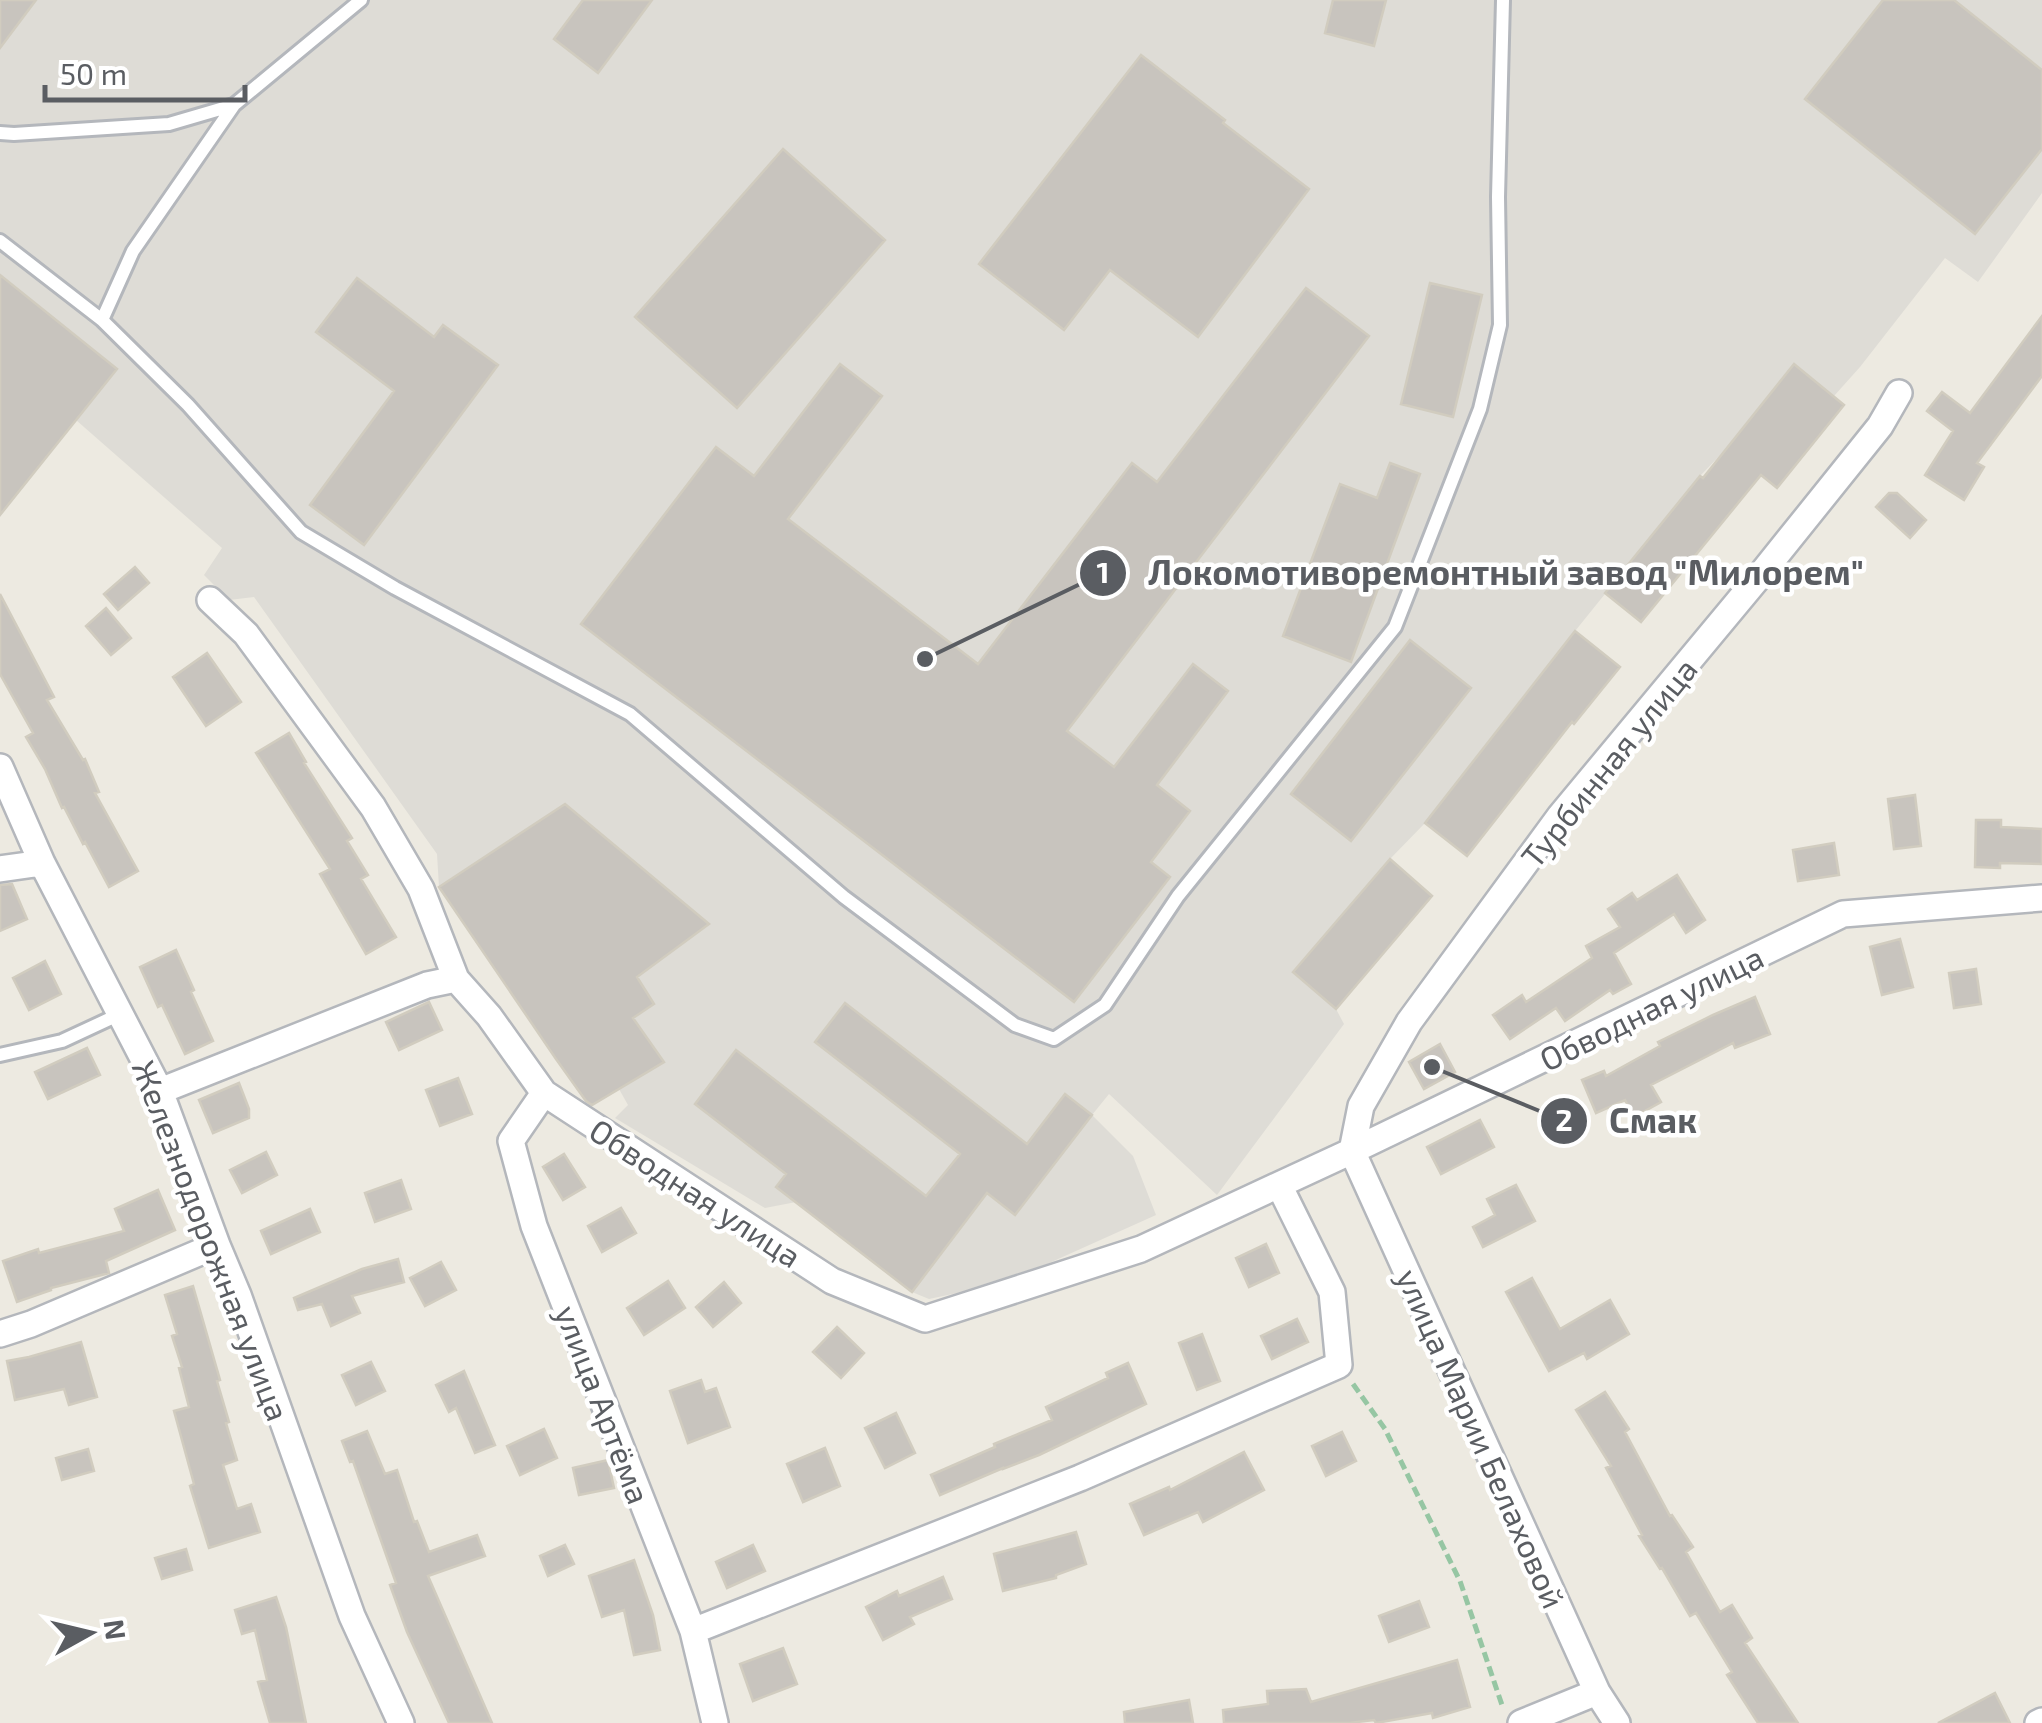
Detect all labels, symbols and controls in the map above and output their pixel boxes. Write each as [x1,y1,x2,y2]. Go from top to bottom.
scale bar [45,40,245,102]
text: 50 m [60,55,127,91]
callout: Локомотиворемонтный завод "Милорем" [1078,540,1884,605]
text: Локомотиворемонтный завод "Милорем" [1148,550,1864,592]
text: 1 [1097,553,1109,589]
street label: Турбинная улица [1512,650,1705,875]
street label: Обводная улица [1533,936,1770,1079]
street label: Железнодорожная улица [125,1054,298,1426]
callout: Смак [1539,1088,1717,1153]
text: Смак [1609,1098,1697,1140]
text: 2 [1555,1101,1573,1137]
street label: Обводная улица [583,1110,809,1275]
street label: улица Марии Белаховой [1389,1262,1574,1614]
street label: улица Артёма [548,1299,659,1509]
north arrow [40,1583,140,1683]
text: N [98,1617,134,1642]

